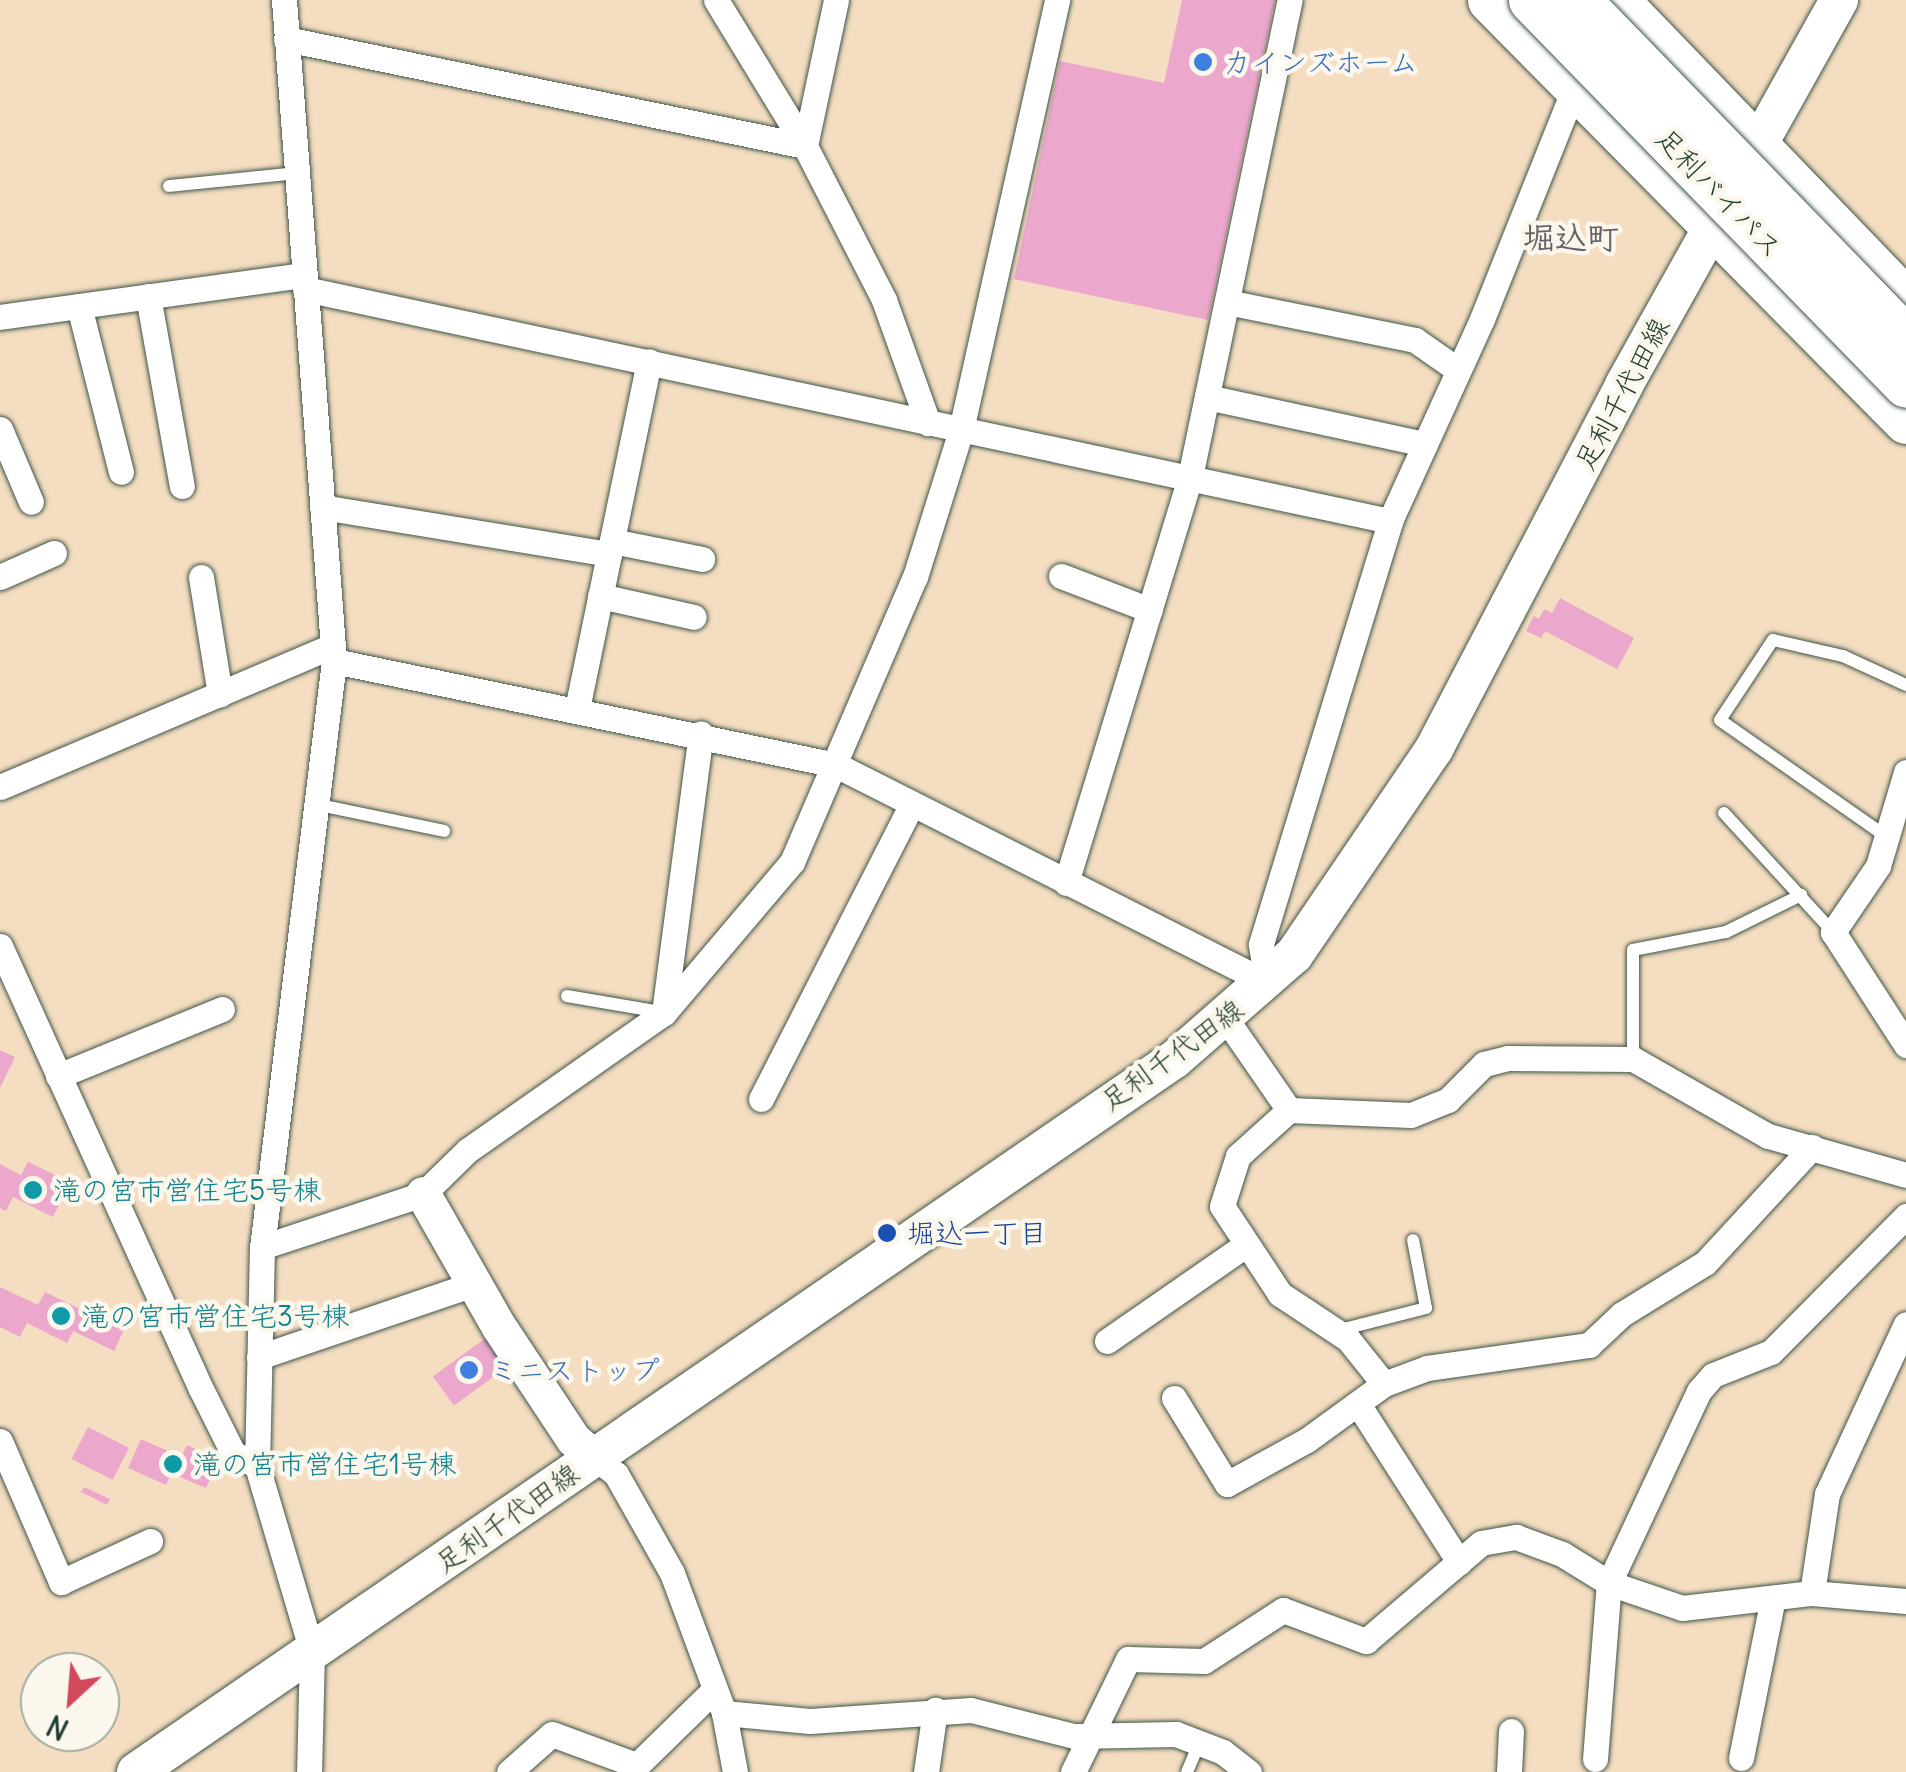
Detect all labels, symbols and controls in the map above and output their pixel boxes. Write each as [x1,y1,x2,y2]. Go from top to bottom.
place label: カインズホーム [1223,45,1419,79]
marker: カインズホーム [1192,51,1214,73]
street label: 足利バイパス [1649,121,1789,265]
district label: 堀込町 [1523,219,1619,257]
street label: 足利千代田線 [1568,312,1676,476]
street label: 足利千代田線 [1094,992,1250,1118]
place label: 滝の宮市営住宅5号棟 [53,1173,321,1207]
marker: 滝の宮市営住宅5号棟 [22,1179,44,1201]
place label: 堀込一丁目 [907,1216,1047,1250]
marker: 堀込一丁目 [876,1222,898,1244]
place label: 滝の宮市営住宅3号棟 [81,1299,349,1333]
marker: 滝の宮市営住宅3号棟 [50,1305,72,1327]
place label: ミニストップ [489,1353,657,1387]
marker: ミニストップ [458,1359,480,1381]
place label: 滝の宮市営住宅1号棟 [193,1447,456,1481]
marker: 滝の宮市営住宅1号棟 [162,1453,184,1475]
street label: 足利千代田線 [429,1456,585,1580]
north arrow [20,1652,120,1752]
text: N [41,1707,74,1748]

